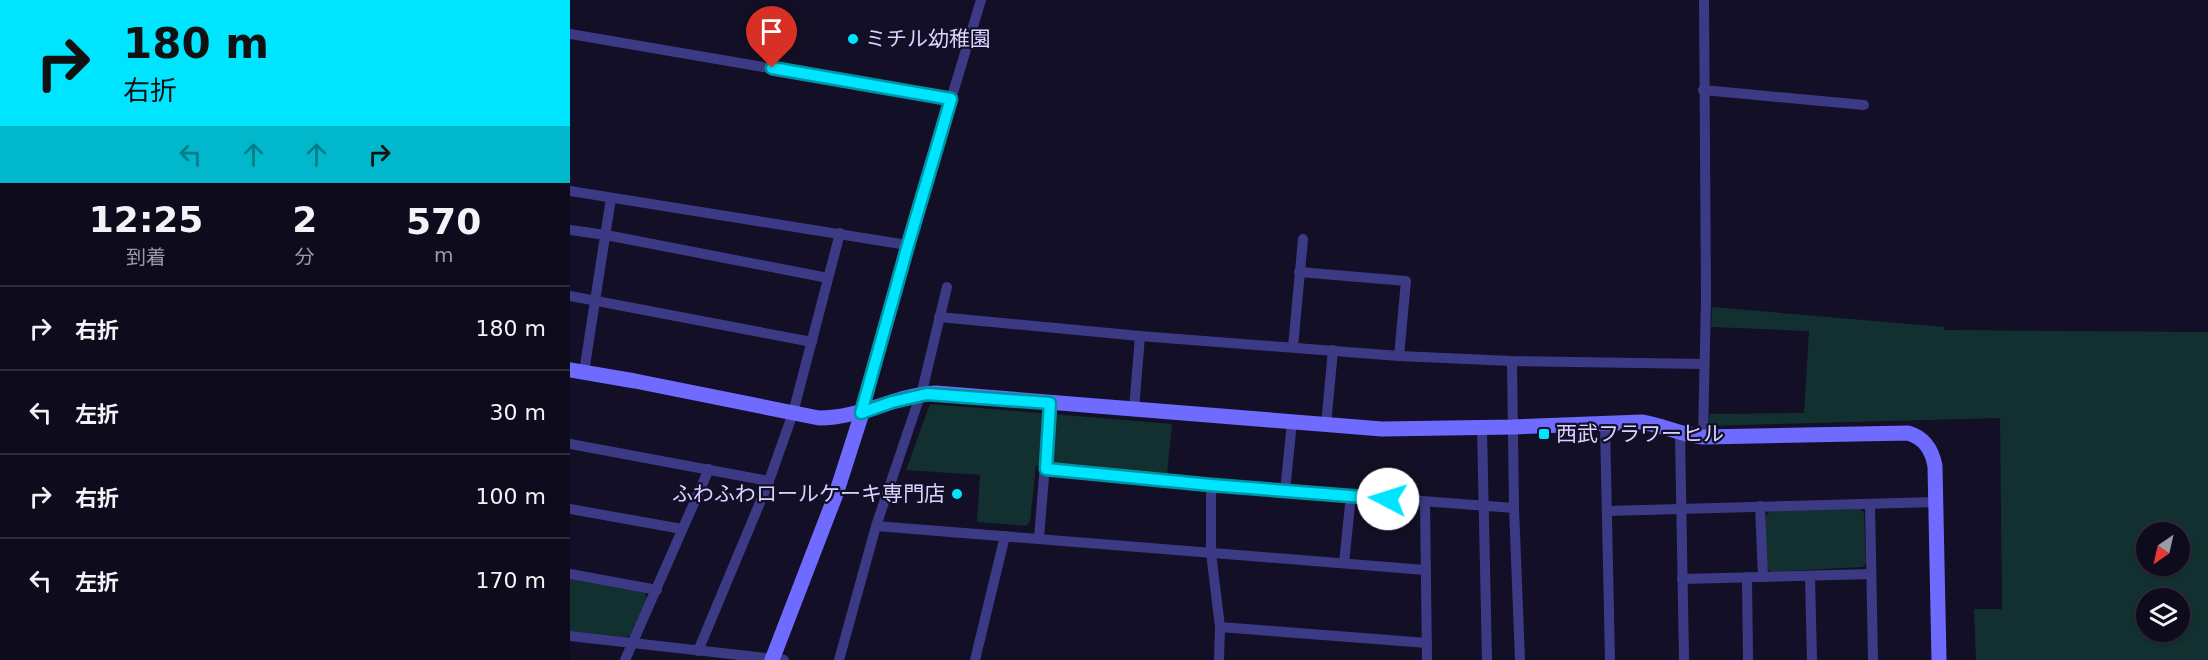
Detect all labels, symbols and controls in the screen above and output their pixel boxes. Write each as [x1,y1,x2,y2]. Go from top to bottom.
pin [746,6,797,68]
icon: arrive [755,15,788,48]
text: 180 m [123,19,269,68]
icon: right [24,24,102,102]
place label: ミチル幼稚園 [865,27,991,51]
marker: ミチル幼稚園 [846,32,860,46]
text: 右折 [123,75,177,106]
icon: left [174,138,207,171]
icon: ahead [237,138,270,171]
icon: ahead [300,138,333,171]
icon: right [363,138,396,171]
text: 12:25 [89,199,203,240]
text: 2 [292,199,317,240]
text: 570 [406,201,481,242]
text: m [434,243,453,267]
text: 到着 [126,245,166,269]
text: 分 [295,245,315,269]
icon: right [24,312,57,345]
text: 180 m [476,316,546,341]
text: 右折 [75,318,119,343]
icon: left [24,396,57,429]
text: 30 m [490,400,546,425]
text: 左折 [75,402,119,427]
place label: 西武フラワーヒル [1556,422,1724,446]
marker: 西武フラワーヒル [1537,427,1551,441]
position arrow [1356,467,1420,531]
icon: right [24,480,57,513]
place label: ふわふわロールケーキ専門店 [672,482,945,506]
text: 100 m [476,484,546,509]
text: 右折 [75,486,119,511]
marker: ふわふわロールケーキ専門店 [950,487,964,501]
north arrow [2136,522,2190,576]
map controls [2136,522,2190,642]
icon: left [24,564,57,597]
text: 170 m [476,568,546,593]
text: 左折 [75,570,119,595]
button: layers [2136,588,2190,642]

